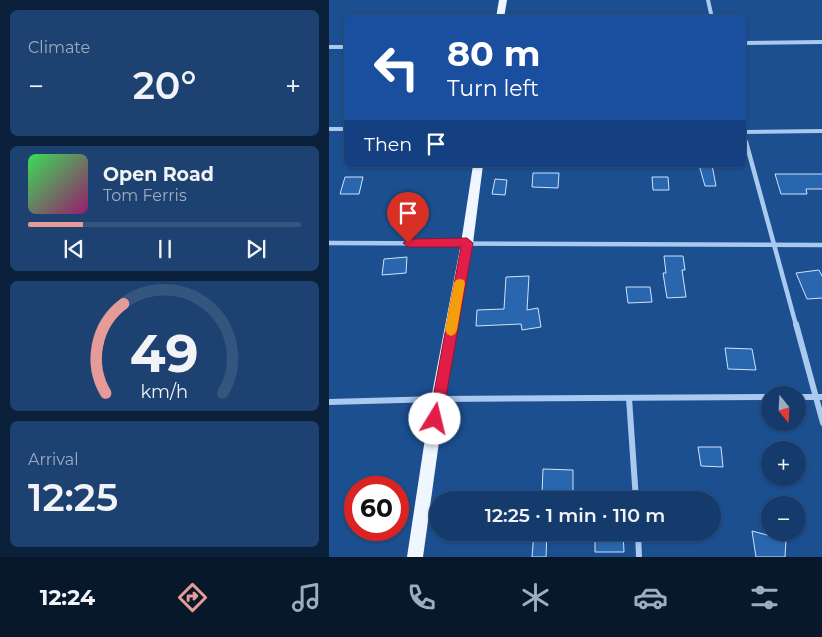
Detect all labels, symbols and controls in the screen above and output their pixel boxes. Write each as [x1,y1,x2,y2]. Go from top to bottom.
text: 80 m [447,32,541,75]
icon: left [364,35,429,100]
text: Climate [28,38,90,57]
text: 20° [133,62,196,109]
text: − [28,69,44,103]
text: + [285,69,301,103]
text: Turn left [447,75,539,102]
icon: arrive [422,130,450,158]
text: Then [364,133,412,156]
text: Open Road [103,163,214,186]
text: Tom Ferris [103,186,187,205]
pin [387,192,429,243]
icon: arrive [394,199,422,227]
icon: previous [60,235,88,263]
icon: pause [151,235,179,263]
icon: next [242,235,270,263]
text: 49 [130,322,199,385]
text: km/h [141,381,188,402]
north arrow [761,386,807,431]
map controls [761,386,806,541]
position arrow [408,392,460,444]
button: + [761,441,806,486]
text: Arrival [28,450,78,469]
text: 12:25 [28,474,118,521]
speed limit sign: 60 [344,476,409,541]
button: − [761,496,806,541]
text: 12:25 · 1 min · 110 m [485,504,665,527]
icon: directions [175,580,210,615]
icon: music [289,580,324,615]
icon: phone [404,580,439,615]
icon: climate [518,580,553,615]
icon: car [633,580,668,615]
icon: filters [747,580,782,615]
text: 12:24 [40,584,95,611]

